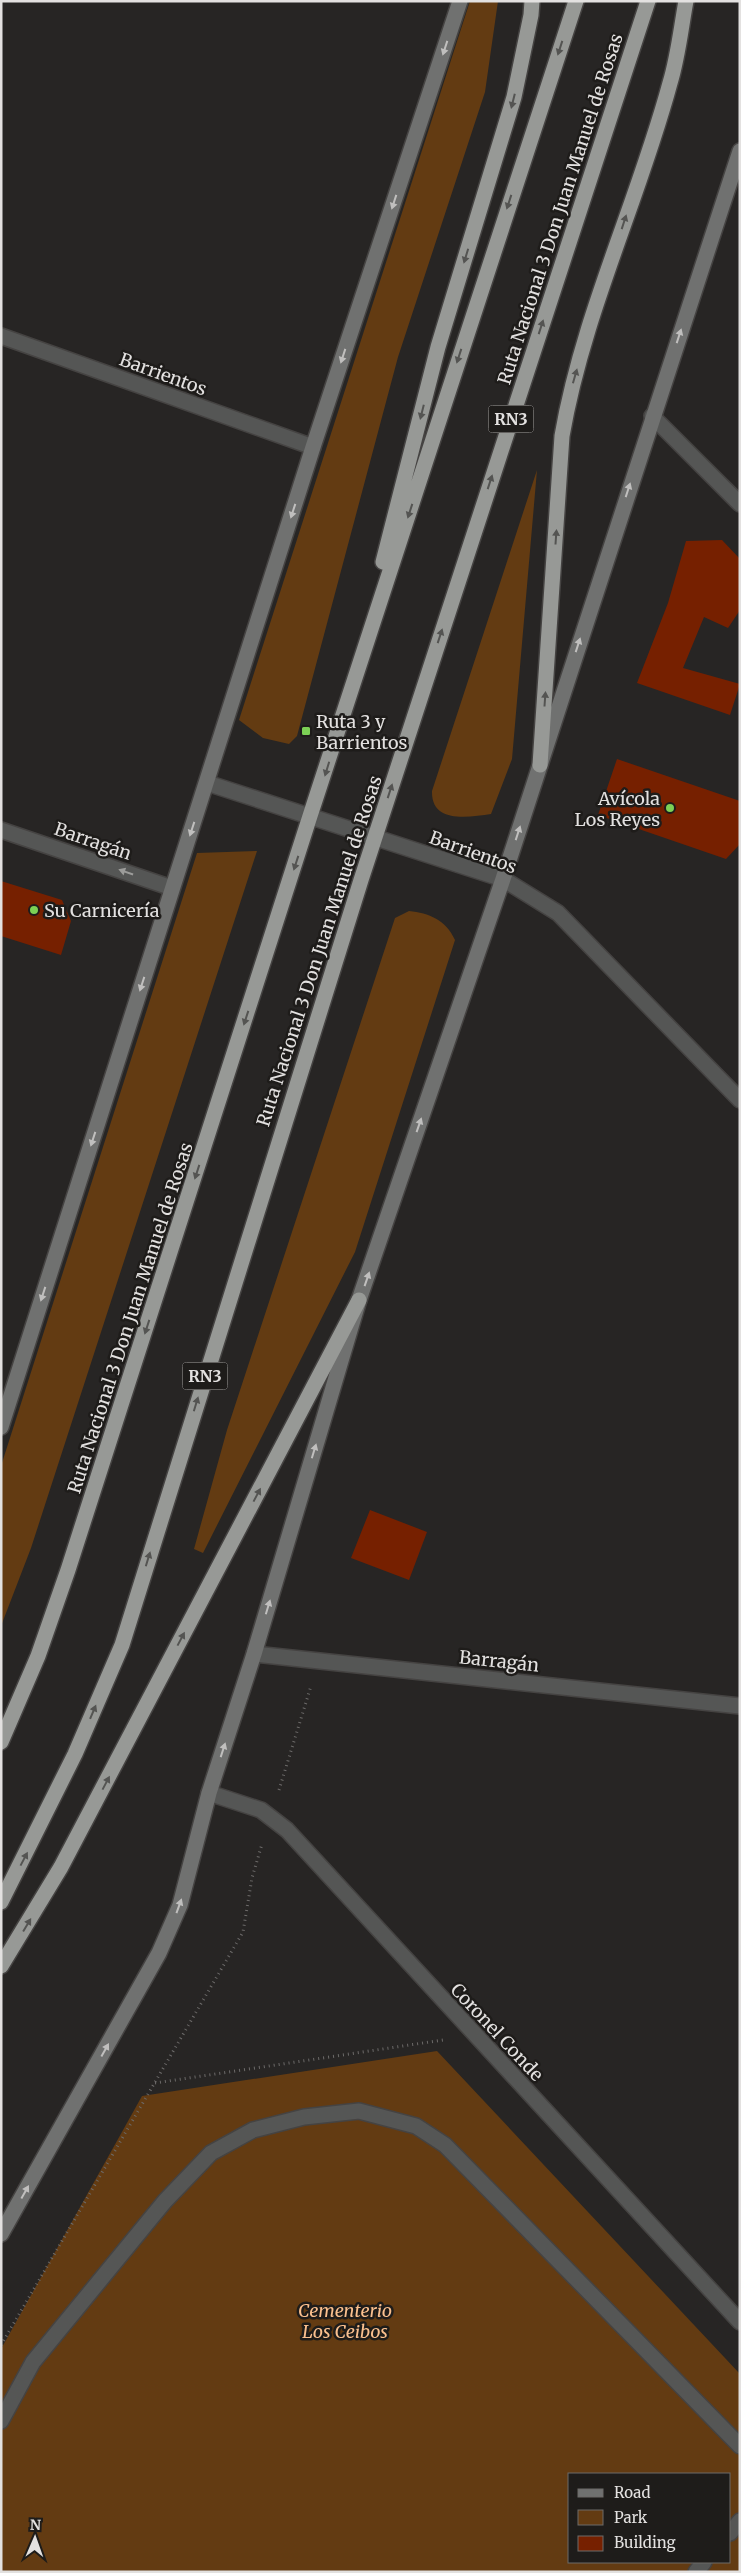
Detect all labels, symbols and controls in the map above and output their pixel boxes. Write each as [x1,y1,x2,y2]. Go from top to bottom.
street label: Ruta Nacional 3 Don Juan Manuel de Rosas [492,30,628,387]
one-way arrow [441,40,448,55]
one-way arrow [556,40,564,55]
one-way arrow [508,93,516,108]
one-way arrow [505,194,513,209]
one-way arrow [390,195,398,210]
one-way arrow [621,214,629,229]
one-way arrow [462,249,470,264]
one-way arrow [537,320,545,335]
one-way arrow [675,328,683,343]
street label: Barrientos [116,348,210,400]
one-way arrow [339,349,347,364]
one-way arrow [455,349,463,364]
one-way arrow [571,369,579,384]
one-way arrow [417,405,425,420]
road number: RN3 [488,406,534,432]
one-way arrow [487,474,495,489]
one-way arrow [624,482,632,497]
one-way arrow [288,503,296,518]
one-way arrow [405,504,413,519]
one-way arrow [552,529,560,545]
one-way arrow [437,629,444,644]
one-way arrow [575,637,583,652]
one-way arrow [541,691,549,707]
place label: Ruta 3 y Barrientos [316,710,407,754]
marker: Ruta 3 y Barrientos [300,725,312,737]
one-way arrow [322,762,330,777]
street label: Ruta Nacional 3 Don Juan Manuel de Rosas [251,772,387,1129]
one-way arrow [387,783,394,798]
place label: Avícola Los Reyes [575,787,660,831]
marker: Avícola Los Reyes [664,802,676,814]
street label: Barragán [51,817,135,865]
one-way arrow [187,822,195,837]
one-way arrow [515,825,523,840]
street label: Barrientos [426,826,520,878]
one-way arrow [292,856,300,871]
one-way arrow [118,868,133,876]
place label: Su Carnicería [44,899,160,922]
marker: Su Carnicería [28,904,40,916]
one-way arrow [137,976,145,991]
one-way arrow [242,1010,250,1025]
one-way arrow [416,1118,423,1133]
one-way arrow [88,1131,96,1146]
street label: Ruta Nacional 3 Don Juan Manuel de Rosas [62,1139,198,1496]
one-way arrow [192,1165,200,1180]
one-way arrow [363,1271,371,1286]
one-way arrow [39,1286,47,1301]
one-way arrow [142,1320,150,1335]
road number: RN3 [182,1362,228,1390]
one-way arrow [193,1396,200,1411]
one-way arrow [311,1444,319,1459]
one-way arrow [253,1488,261,1502]
one-way arrow [145,1551,153,1566]
one-way arrow [264,1599,272,1614]
one-way arrow [177,1632,185,1646]
street label: Barragán [458,1645,540,1677]
one-way arrow [90,1705,98,1719]
one-way arrow [220,1742,228,1757]
one-way arrow [102,1776,110,1790]
one-way arrow [20,1851,28,1866]
one-way arrow [175,1898,183,1913]
one-way arrow [22,1918,31,1931]
street label: Coronel Conde [446,1978,548,2086]
one-way arrow [100,2043,109,2057]
one-way arrow [21,2184,29,2199]
park label: Cementerio Los Ceibos [298,2299,392,2343]
legend [568,2473,731,2563]
text: Road [614,2483,650,2502]
text: Park [614,2508,648,2527]
north arrow [10,2513,60,2563]
text: N [30,2516,41,2534]
text: Building [614,2533,676,2552]

